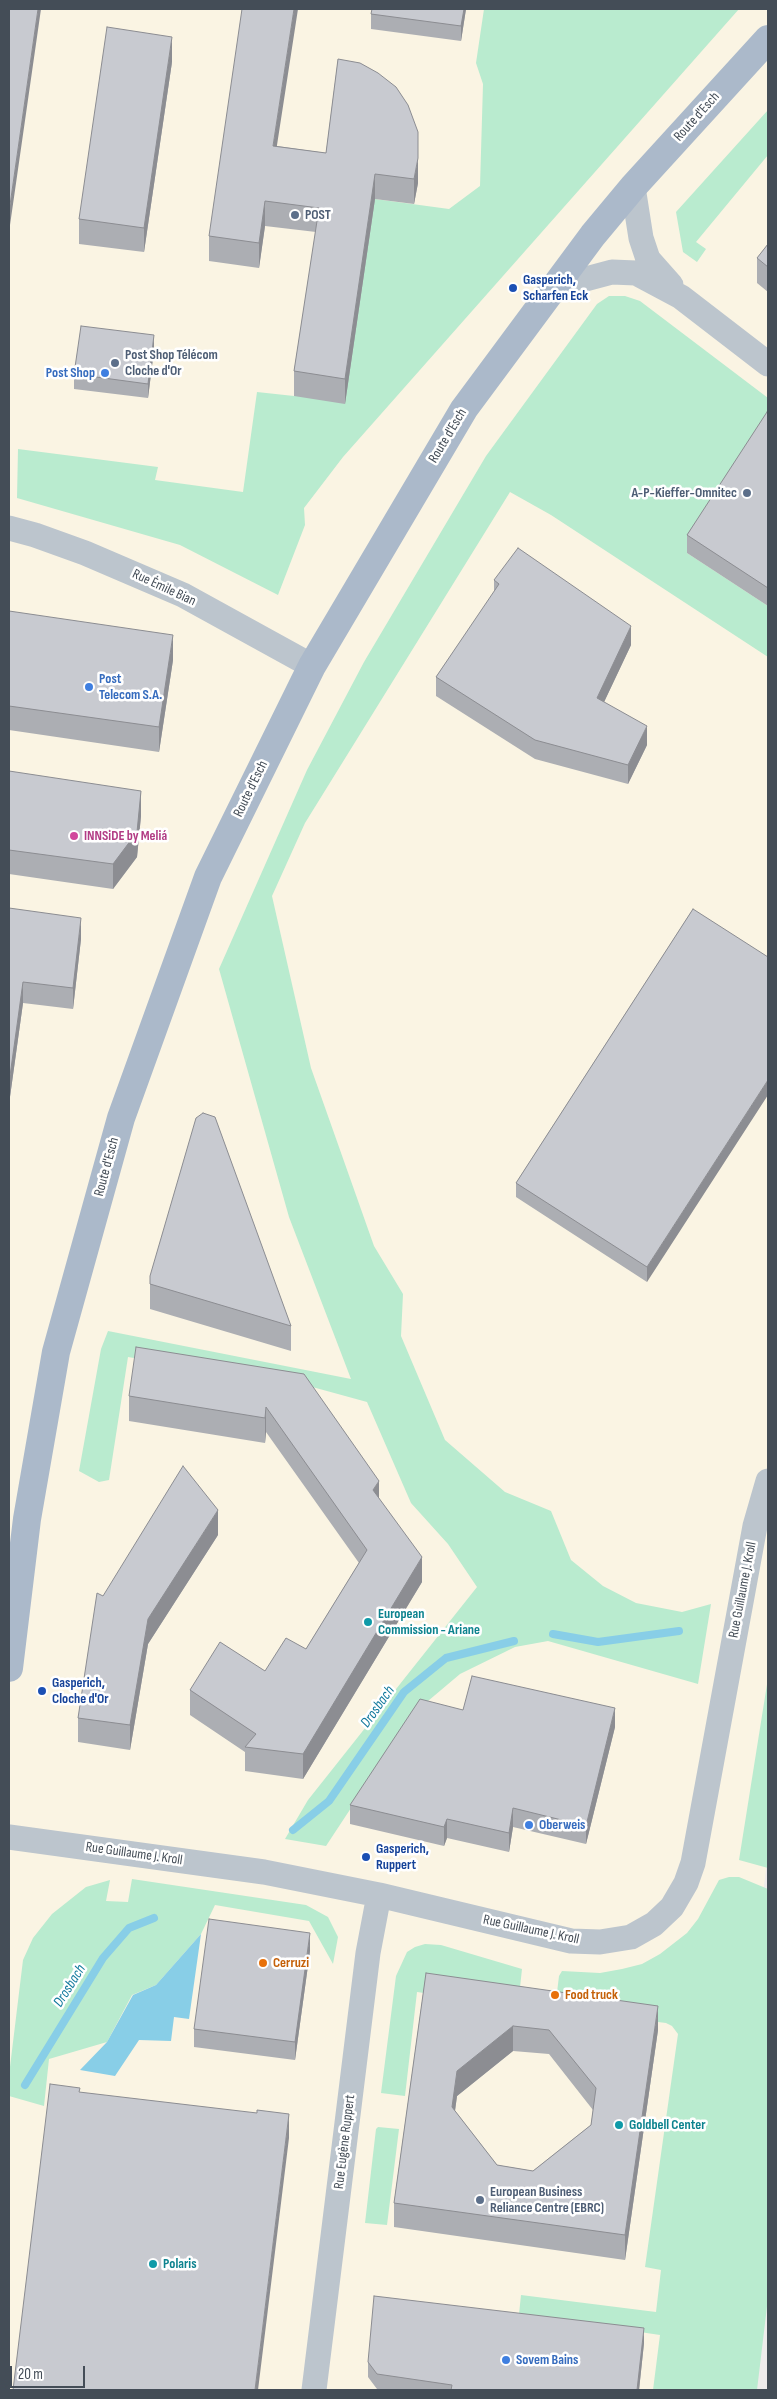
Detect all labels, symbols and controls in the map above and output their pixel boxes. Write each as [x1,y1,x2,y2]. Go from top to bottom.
street label: Route d'Esch [671,89,723,145]
place label: POST [305,207,331,223]
marker: POST [289,209,301,221]
place label: Gasperich, Scharfen Eck [523,272,588,304]
marker: Gasperich, Scharfen Eck [507,282,519,294]
place label: Post Shop Télécom Cloche d'Or [125,347,218,380]
marker: Post Shop Télécom Cloche d'Or [109,357,121,369]
place label: Post Shop [46,365,95,381]
marker: Post Shop [99,367,111,379]
street label: Route d'Esch [425,406,471,466]
place label: A-P-Kieffer-Omnitec [631,485,737,501]
marker: A-P-Kieffer-Omnitec [741,487,753,499]
street label: Rue Émile Bian [130,566,198,610]
place label: Post Telecom S.A. [99,671,162,704]
marker: Post Telecom S.A. [83,681,95,693]
street label: Route d'Esch [230,758,272,820]
place label: INNSiDE by Meliá [84,828,167,844]
marker: INNSiDE by Meliá [68,830,80,842]
street label: Route d'Esch [91,1136,123,1198]
street label: Rue Guillaume J. Kroll [725,1541,761,1639]
place label: European Commission - Ariane [378,1606,480,1638]
marker: European Commission - Ariane [362,1616,374,1628]
place label: Gasperich, Cloche d'Or [52,1675,109,1708]
water label: Drosbach [357,1683,399,1731]
marker: Gasperich, Cloche d'Or [36,1685,48,1697]
place label: Oberweis [539,1817,585,1833]
marker: Oberweis [523,1819,535,1831]
street label: Rue Guillaume J. Kroll [85,1839,183,1869]
place label: Gasperich, Ruppert [376,1841,429,1874]
marker: Gasperich, Ruppert [360,1851,372,1863]
street label: Rue Guillaume J. Kroll [482,1912,580,1948]
place label: Cerruzi [273,1955,309,1971]
marker: Cerruzi [257,1957,269,1969]
water label: Drosbach [50,1961,90,2011]
place label: Food truck [565,1987,618,2003]
marker: Food truck [549,1989,561,2001]
street label: Rue Eugène Ruppert [331,2094,359,2190]
place label: Goldbell Center [629,2117,706,2133]
marker: Goldbell Center [613,2119,625,2131]
place label: European Business Reliance Centre (EBRC) [490,2184,604,2216]
marker: European Business Reliance Centre (EBRC) [474,2194,486,2206]
place label: Polaris [163,2256,197,2272]
marker: Polaris [147,2258,159,2270]
place label: Sovem Bains [516,2352,578,2368]
marker: Sovem Bains [500,2354,512,2366]
scale bar [12,2356,88,2388]
text: 20 m [18,2365,43,2384]

